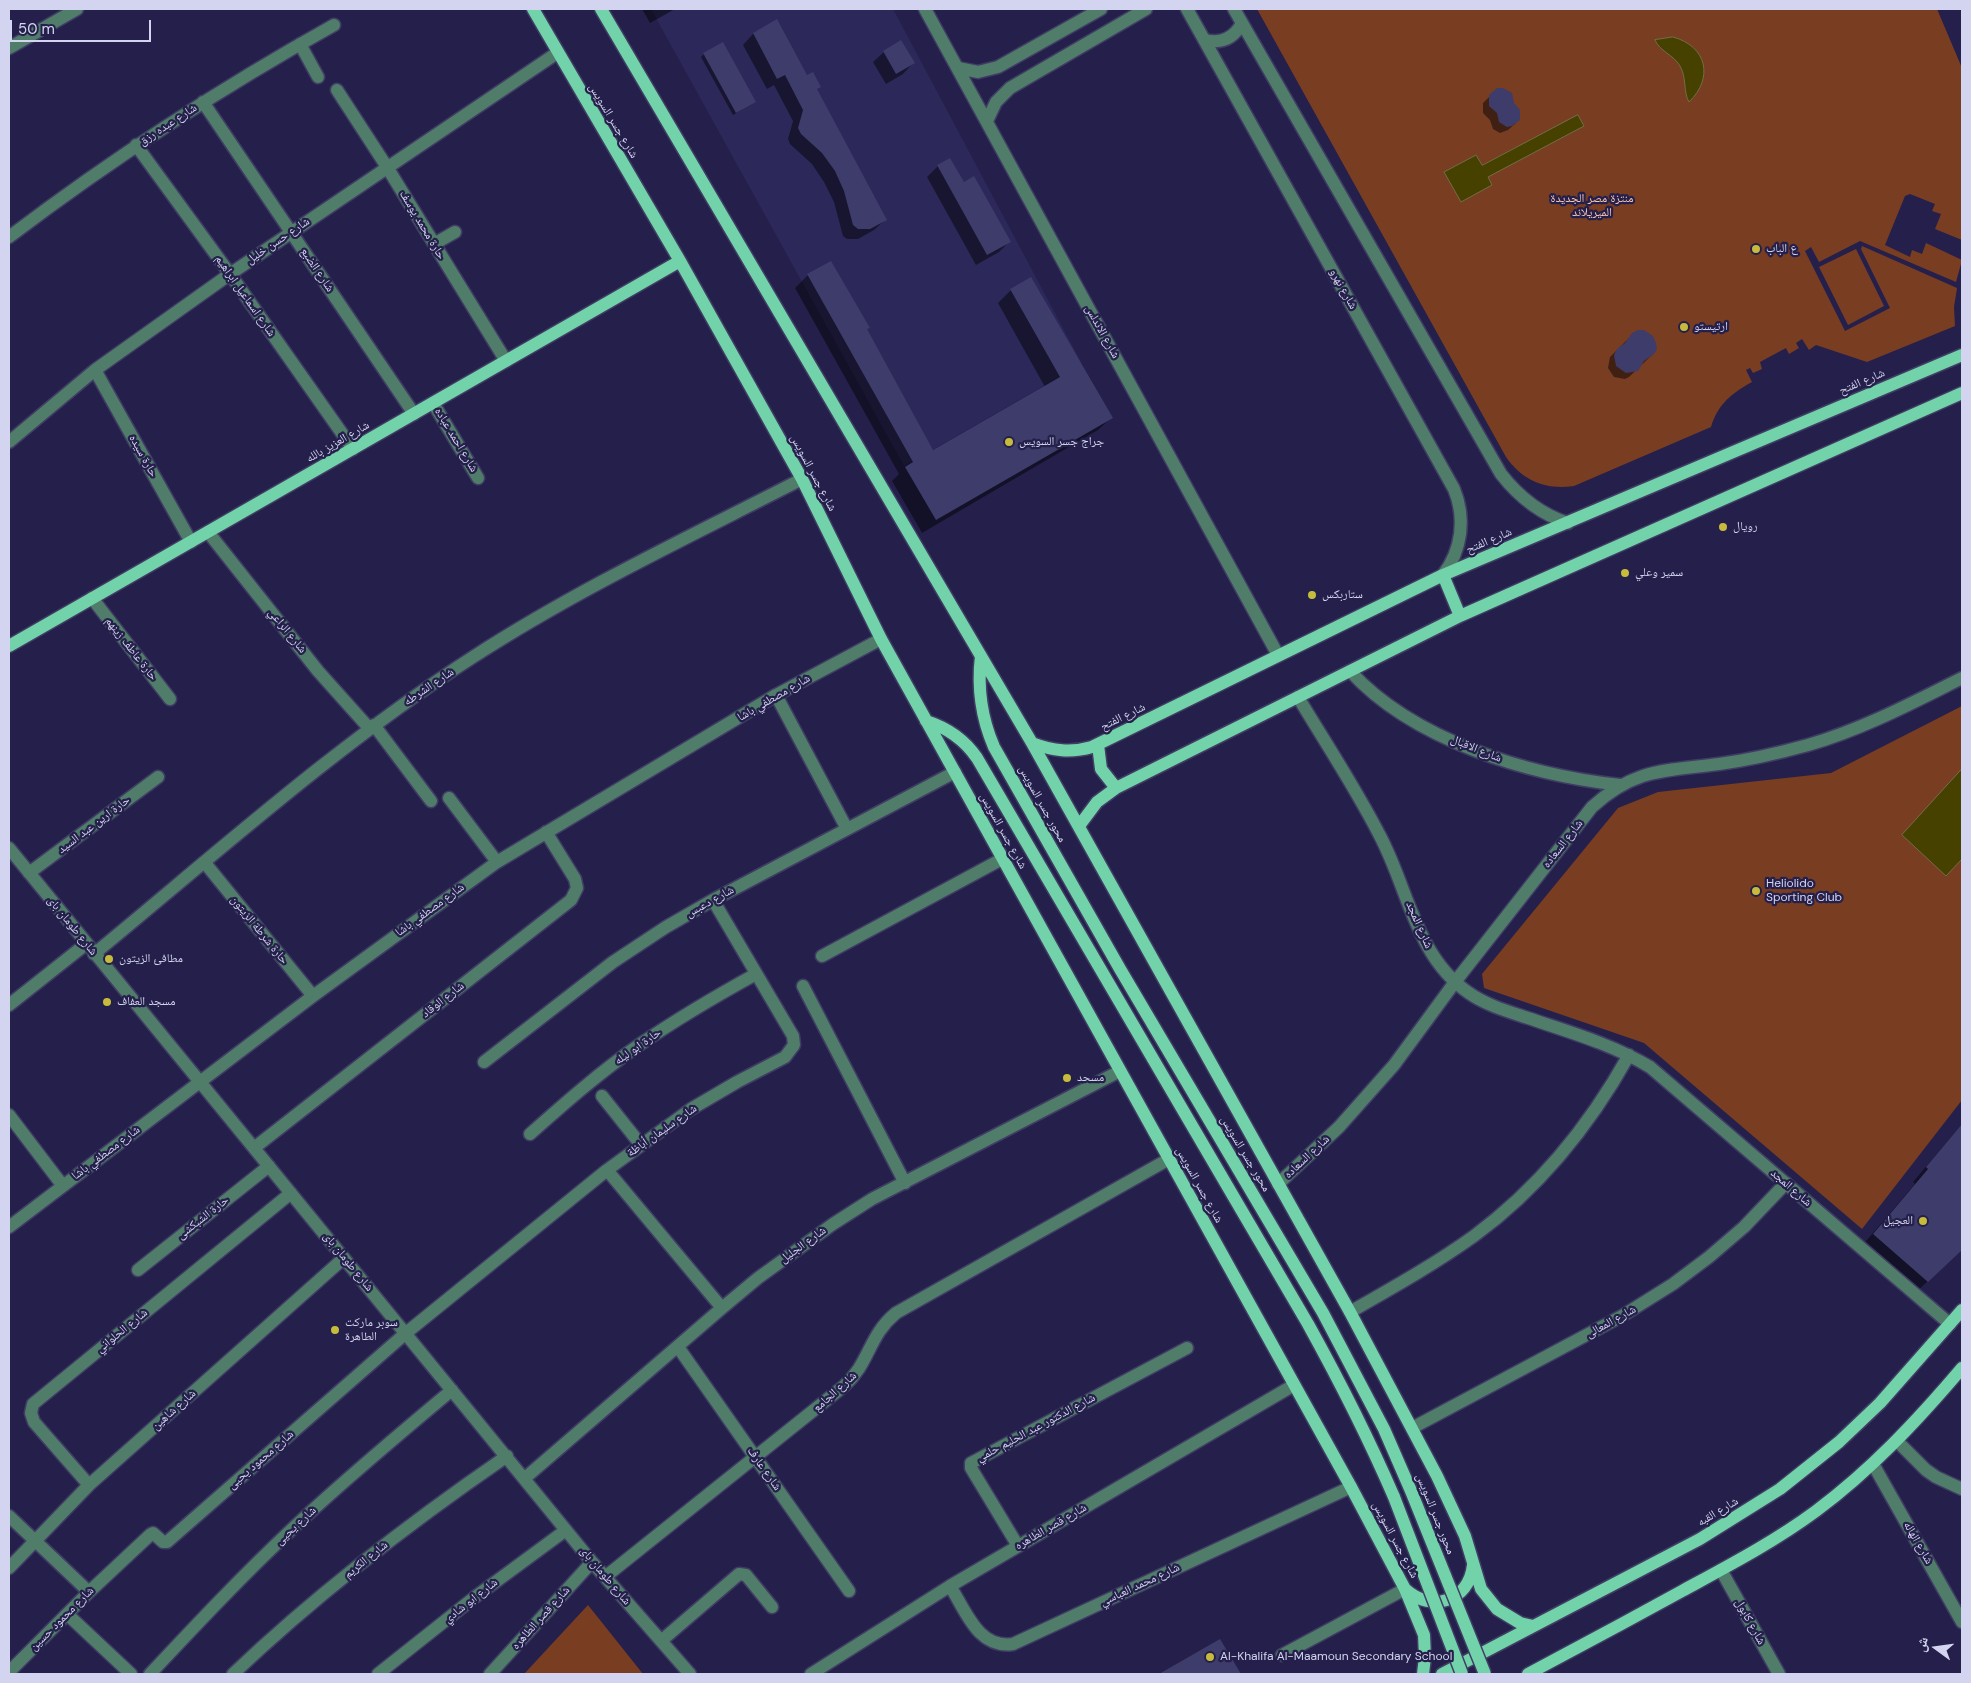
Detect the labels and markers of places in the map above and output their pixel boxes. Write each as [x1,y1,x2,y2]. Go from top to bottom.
place label: ع الباب [1766,242,1798,256]
marker: ع الباب [1750,243,1762,255]
place label: ارتيستو [1694,320,1728,334]
marker: ارتيستو [1678,321,1690,333]
place label: جراج جسر السويس [1019,435,1104,449]
marker: جراج جسر السويس [1003,436,1015,448]
place label: رويال [1733,520,1758,534]
marker: رويال [1717,521,1729,533]
place label: سمير وعلي [1635,566,1683,580]
marker: سمير وعلي [1619,567,1631,579]
place label: ستاربكس [1322,588,1363,602]
marker: ستاربكس [1306,589,1318,601]
place label: Heliolido Sporting Club [1766,877,1842,905]
marker: Heliolido Sporting Club [1750,885,1762,897]
place label: مطافئ الزيتون [119,952,183,966]
marker: مطافئ الزيتون [103,953,115,965]
place label: مسجد العفاف [117,995,176,1009]
marker: مسجد العفاف [101,996,113,1008]
place label: مسحد [1077,1071,1104,1085]
marker: مسحد [1061,1072,1073,1084]
place label: العجيل [1883,1214,1913,1228]
marker: العجيل [1917,1215,1929,1227]
place label: سوبر ماركت الطاهرة [345,1316,398,1344]
marker: سوبر ماركت الطاهرة [329,1324,341,1336]
place label: Al-Khalifa Al-Maamoun Secondary School [1220,1650,1452,1664]
marker: Al-Khalifa Al-Maamoun Secondary School [1204,1651,1216,1663]

